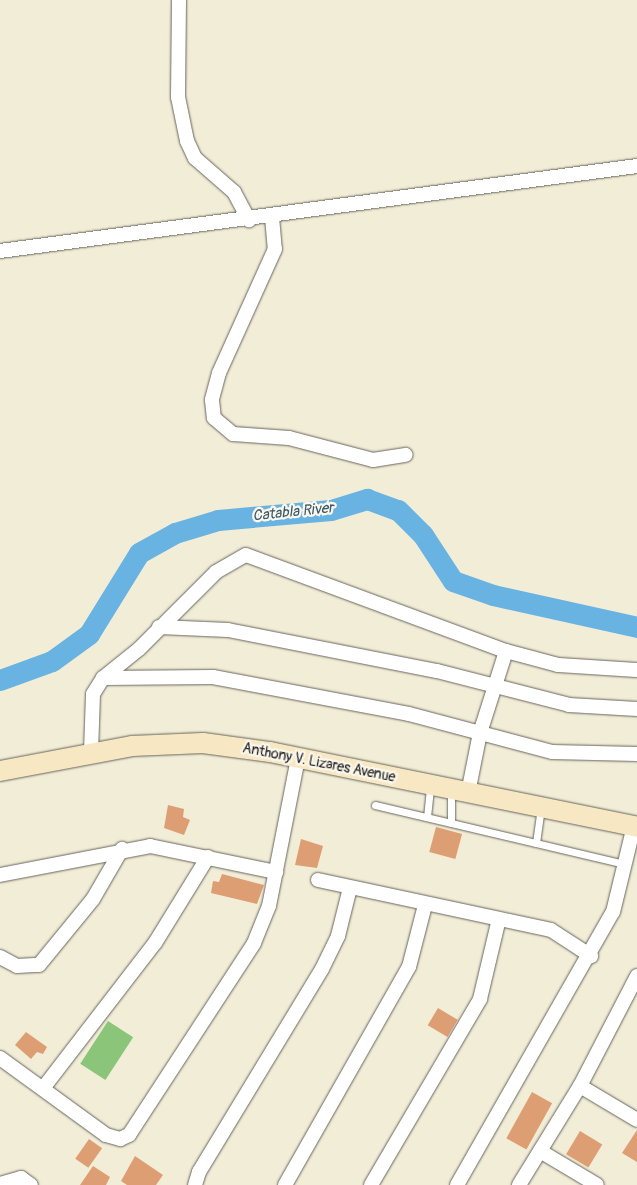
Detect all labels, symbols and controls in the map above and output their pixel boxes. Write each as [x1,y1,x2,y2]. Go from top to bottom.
water label: Catabla River [252,499,334,525]
street label: Anthony V. Lizares Avenue [241,740,397,786]

